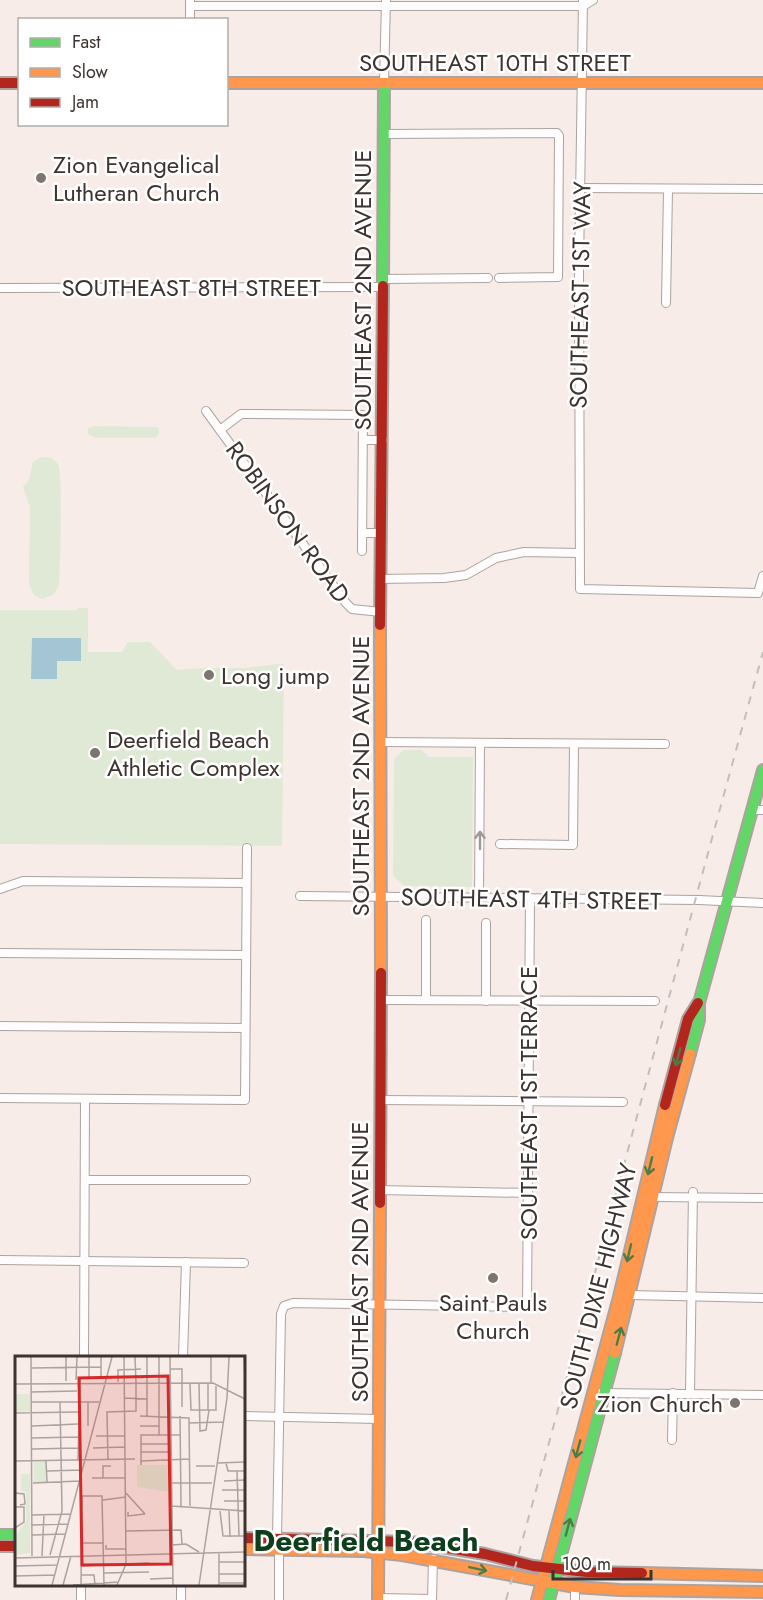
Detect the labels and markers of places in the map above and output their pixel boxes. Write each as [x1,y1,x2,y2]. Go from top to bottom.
place label: Zion Evangelical Lutheran Church [53,147,220,210]
marker: Zion Evangelical Lutheran Church [34,171,48,185]
place label: Long jump [221,658,329,693]
marker: Long jump [202,668,216,682]
place label: Deerfield Beach Athletic Complex [107,722,280,785]
marker: Deerfield Beach Athletic Complex [88,746,102,760]
marker: Saint Pauls Church [486,1271,500,1285]
place label: Saint Pauls Church [439,1285,547,1348]
place label: Zion Church [597,1386,723,1421]
marker: Zion Church [728,1396,742,1410]

